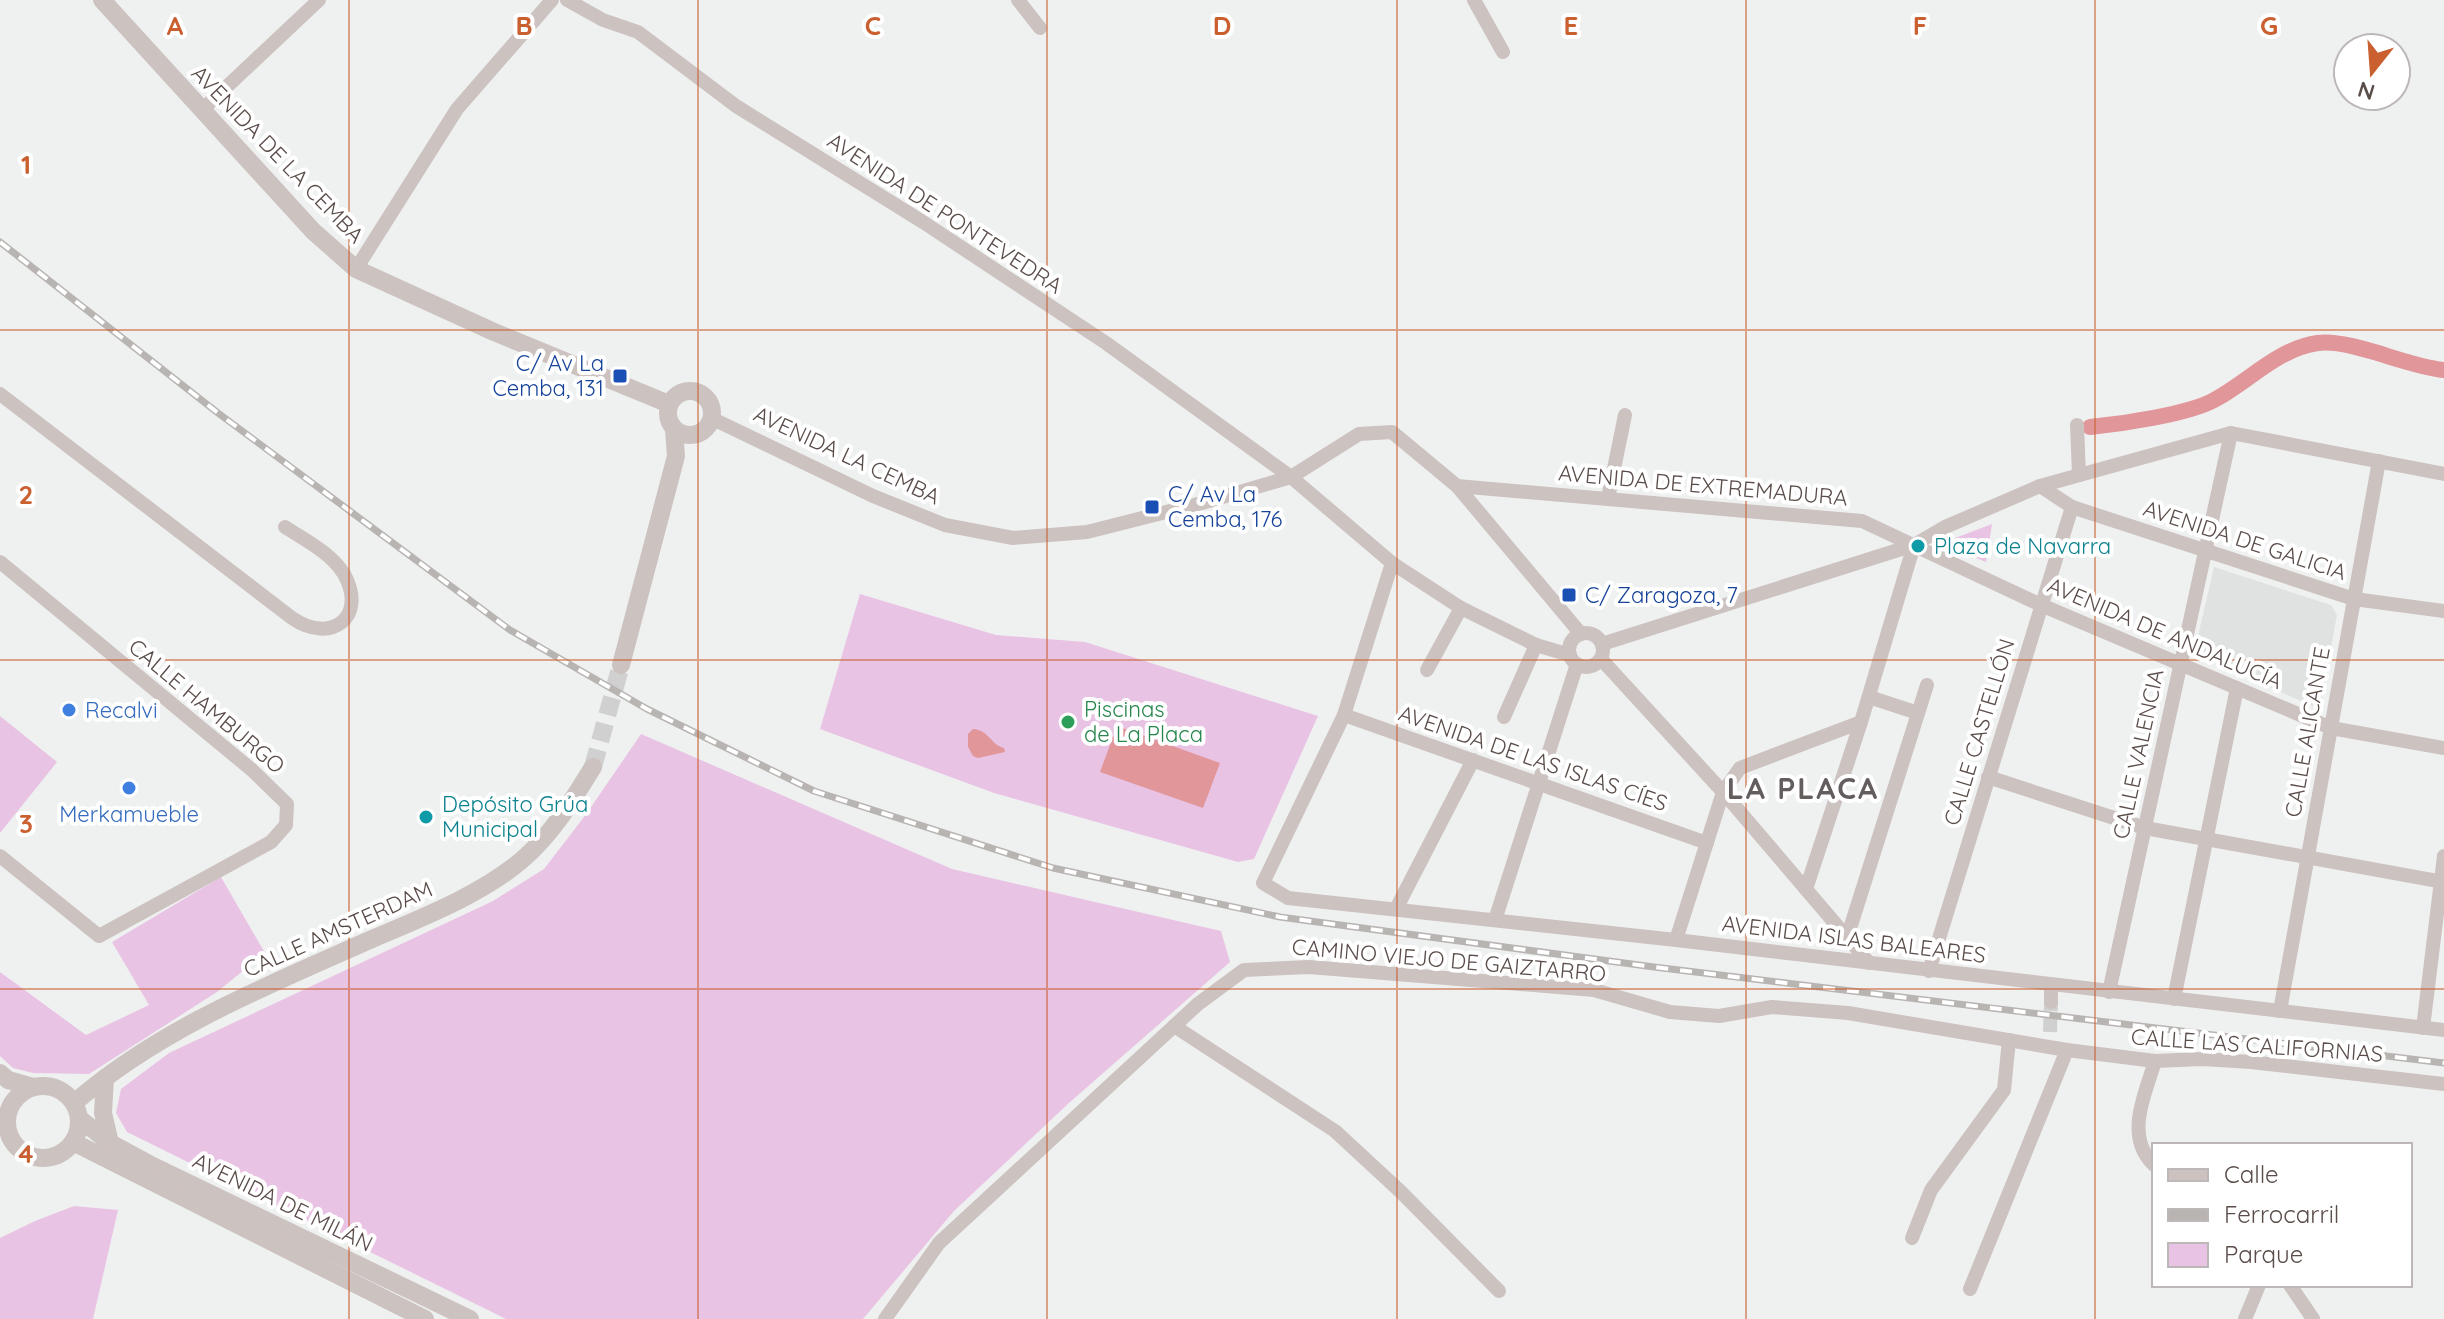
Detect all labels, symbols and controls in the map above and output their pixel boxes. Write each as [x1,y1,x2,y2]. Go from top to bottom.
text: A [167,9,184,42]
text: B [515,9,533,42]
text: C [865,9,881,42]
text: D [1213,9,1231,42]
text: E [1564,9,1578,42]
text: F [1913,9,1927,42]
text: G [2260,9,2278,42]
north arrow [2332,32,2412,112]
street label: AVENIDA DE LA CEMBA [186,59,370,249]
text: N [2354,75,2378,107]
street label: AVENIDA DE PONTEVEDRA [822,126,1068,300]
text: 1 [21,148,31,181]
place label: C/ Av La Cemba, 131 [492,349,604,402]
marker: C/ Av La Cemba, 131 [611,367,629,385]
street label: AVENIDA LA CEMBA [749,400,945,510]
street label: AVENIDA DE EXTREMADURA [1557,458,1849,512]
text: 2 [19,478,33,511]
place label: C/ Av La Cemba, 176 [1168,480,1283,533]
street label: AVENIDA DE GALICIA [2140,494,2350,586]
marker: C/ Av La Cemba, 176 [1143,498,1161,516]
place label: Plaza de Navarra [1934,532,2111,560]
marker: Plaza de Navarra [1909,537,1927,555]
street label: AVENIDA DE ANDALUCÍA [2043,571,2287,695]
place label: C/ Zaragoza, 7 [1585,581,1738,609]
marker: C/ Zaragoza, 7 [1560,586,1578,604]
street label: CALLE HAMBURGO [123,632,291,780]
street label: CALLE CASTELLÓN [1937,635,2021,829]
street label: CALLE ALICANTE [2278,645,2336,819]
street label: CALLE VALENCIA [2106,667,2170,841]
place label: Piscinas de La Placa [1084,695,1203,748]
place label: Recalvi [85,696,158,724]
street label: AVENIDA DE LAS ISLAS CÍES [1395,699,1671,817]
marker: Recalvi [60,701,78,719]
marker: Piscinas de La Placa [1059,713,1077,731]
district label: LA PLACA [1727,769,1879,807]
marker: Merkamueble [120,779,138,797]
place label: Depósito Grúa Municipal [442,790,588,843]
place label: Merkamueble [59,800,199,828]
text: 3 [19,807,33,840]
marker: Depósito Grúa Municipal [417,808,435,826]
street label: CALLE AMSTERDAM [239,875,437,983]
street label: AVENIDA ISLAS BALEARES [1720,909,1988,969]
street label: CAMINO VIEJO DE GAIZTARRO [1291,932,1607,988]
street label: CALLE LAS CALIFORNIAS [2130,1022,2384,1068]
text: 4 [18,1137,34,1170]
legend [2152,1143,2412,1287]
street label: AVENIDA DE MILÁN [188,1146,378,1258]
text: Calle [2224,1159,2279,1189]
text: Ferrocarril [2224,1199,2339,1229]
text: Parque [2224,1239,2303,1269]

